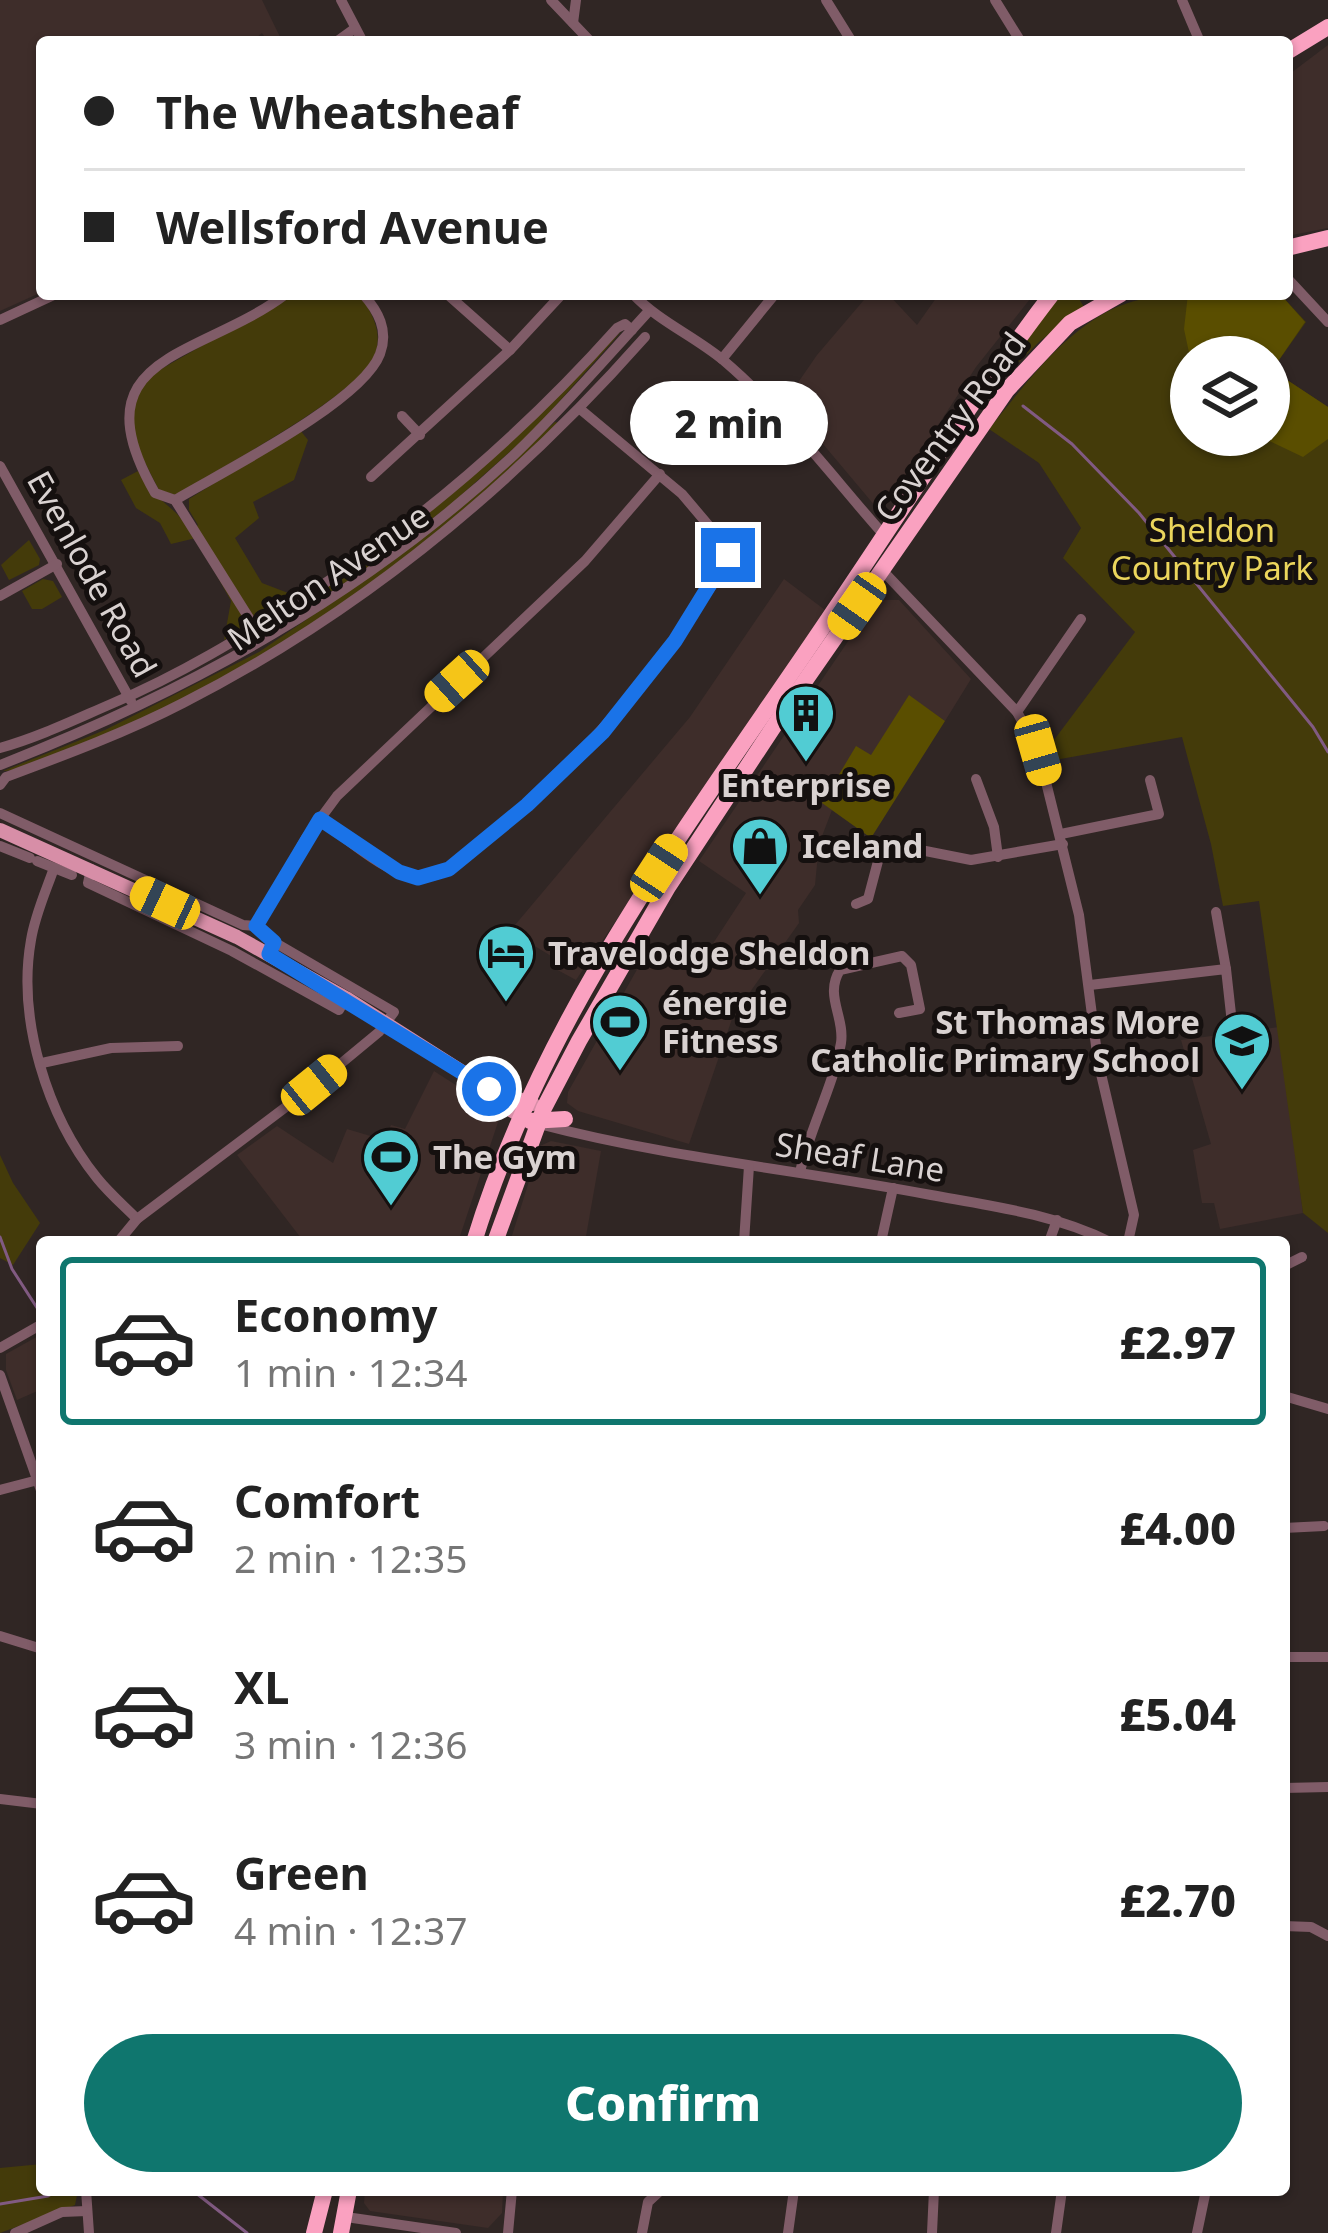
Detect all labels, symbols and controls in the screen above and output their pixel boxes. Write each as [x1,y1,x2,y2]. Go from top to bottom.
text: The Wheatsheaf [156,81,519,142]
text: Wellsford Avenue [156,196,549,257]
street label: Coventry Road [864,323,1036,531]
map controls [1170,336,1290,456]
button: layers [1170,336,1290,456]
callout: 2 min [629,381,827,465]
text: 2 min [675,396,783,449]
street label: Evenlode Road [17,463,168,685]
street label: Melton Avenue [218,493,437,661]
park label: Sheldon Country Park [1111,507,1314,590]
route end [701,528,755,582]
car [822,566,892,646]
car [418,644,496,718]
building icon: Enterprise [775,682,837,764]
car [1011,710,1065,790]
place label: Enterprise [721,762,891,807]
shop icon: Iceland [729,815,791,897]
place label: Iceland [802,823,923,868]
car [624,828,694,908]
car [125,871,205,935]
hotel icon: Travelodge Sheldon [475,922,537,1004]
place label: Travelodge Sheldon [548,930,870,975]
place label: énergie Fitness [662,980,788,1063]
sports icon: énergie Fitness [589,991,651,1073]
place label: St Thomas More Catholic Primary School [810,999,1200,1082]
school or university icon: St Thomas More Catholic Primary School [1211,1010,1273,1092]
car [275,1048,353,1122]
route start [462,1062,516,1116]
street label: Sheaf Lane [772,1121,948,1192]
sports icon: The Gym [360,1126,422,1208]
place label: The Gym [433,1134,577,1179]
text: Economy [234,1284,438,1345]
icon: car [90,1287,198,1395]
text: £2.97 [1119,1311,1236,1372]
text: 1 min · 12:34 [234,1345,468,1398]
text: Comfort [234,1470,420,1531]
icon: car [90,1473,198,1581]
text: £4.00 [1119,1497,1236,1558]
text: 2 min · 12:35 [234,1531,468,1584]
text: XL [234,1656,289,1717]
icon: car [90,1659,198,1767]
text: £5.04 [1119,1683,1236,1744]
text: 3 min · 12:36 [234,1717,468,1770]
text: Green [234,1842,369,1903]
icon: car [90,1845,198,1953]
text: £2.70 [1119,1869,1236,1930]
text: 4 min · 12:37 [234,1903,468,1956]
button: Confirm [84,2034,1242,2172]

